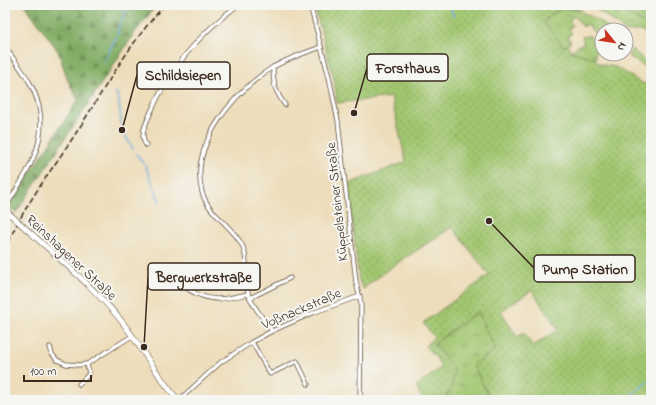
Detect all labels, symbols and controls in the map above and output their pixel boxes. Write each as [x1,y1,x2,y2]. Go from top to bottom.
north arrow [594,22,634,62]
text: N [613,39,631,54]
callout: Forsthaus [367,54,448,81]
text: Forsthaus [375,58,441,80]
callout: Schildsiepen [137,62,230,89]
text: Schildsiepen [145,65,222,87]
street label: Küppelsteiner Straße [321,141,354,262]
street label: Reinshagener Straße [20,210,122,307]
callout: Pump Station [534,255,635,282]
text: Pump Station [542,259,628,281]
callout: Bergwerkstraße [148,263,260,290]
text: Bergwerkstraße [155,267,253,291]
street label: Voßnackstraße [257,283,345,336]
scale bar [24,357,91,383]
text: 100 m [30,363,57,381]

